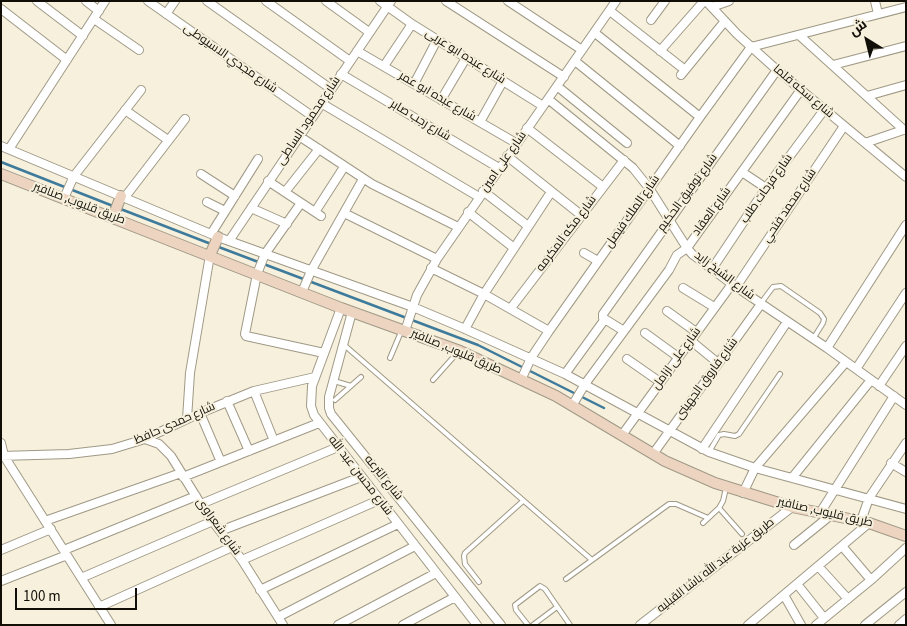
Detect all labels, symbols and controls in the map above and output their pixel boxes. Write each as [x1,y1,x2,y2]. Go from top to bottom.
text: ش [845,14,871,41]
north arrow [842,15,892,65]
street label: شارع مجدي الاسيوطى [180,21,280,97]
street label: شارع عبده ابو عربى [422,26,508,88]
street label: شارع سكه قلما [769,62,837,122]
street label: شارع عبده ابو عمر [396,69,478,125]
street label: شارع محمود الساطى [274,74,344,168]
street label: شارع رجب صابر [387,97,453,145]
street label: شارع على امين [478,129,530,195]
street label: شارع توفيق الحكيم [655,151,721,235]
street label: شارع فرحات طلب [738,152,796,226]
street label: شارع محمد فتحي [760,166,820,246]
street label: شارع الملك فيصل [603,173,663,251]
street label: طريق قليوب, صنافير [31,180,127,228]
street label: شارع العقاد [689,185,735,239]
street label: شارع مكه المكرمه [534,193,600,275]
street label: شارع الشيخ زايد [691,249,757,303]
street label: شارع على ازامل [650,325,704,393]
street label: طريق قليوب, صنافير [408,326,504,378]
street label: شارع فاروق الجهينى [673,335,741,423]
street label: شارع حمدى حافظ [132,400,218,448]
street label: شارع محسن عبد الله [325,433,395,519]
street label: شارع الترعه [361,453,405,503]
street label: طريق قليوب, صنافير [776,495,874,531]
street label: شارع شعراوى [192,496,244,558]
street label: طريق عزبة عبد الله باشا القبليه [654,516,778,616]
scale bar [18,578,140,610]
text: 100 m [23,586,61,607]

